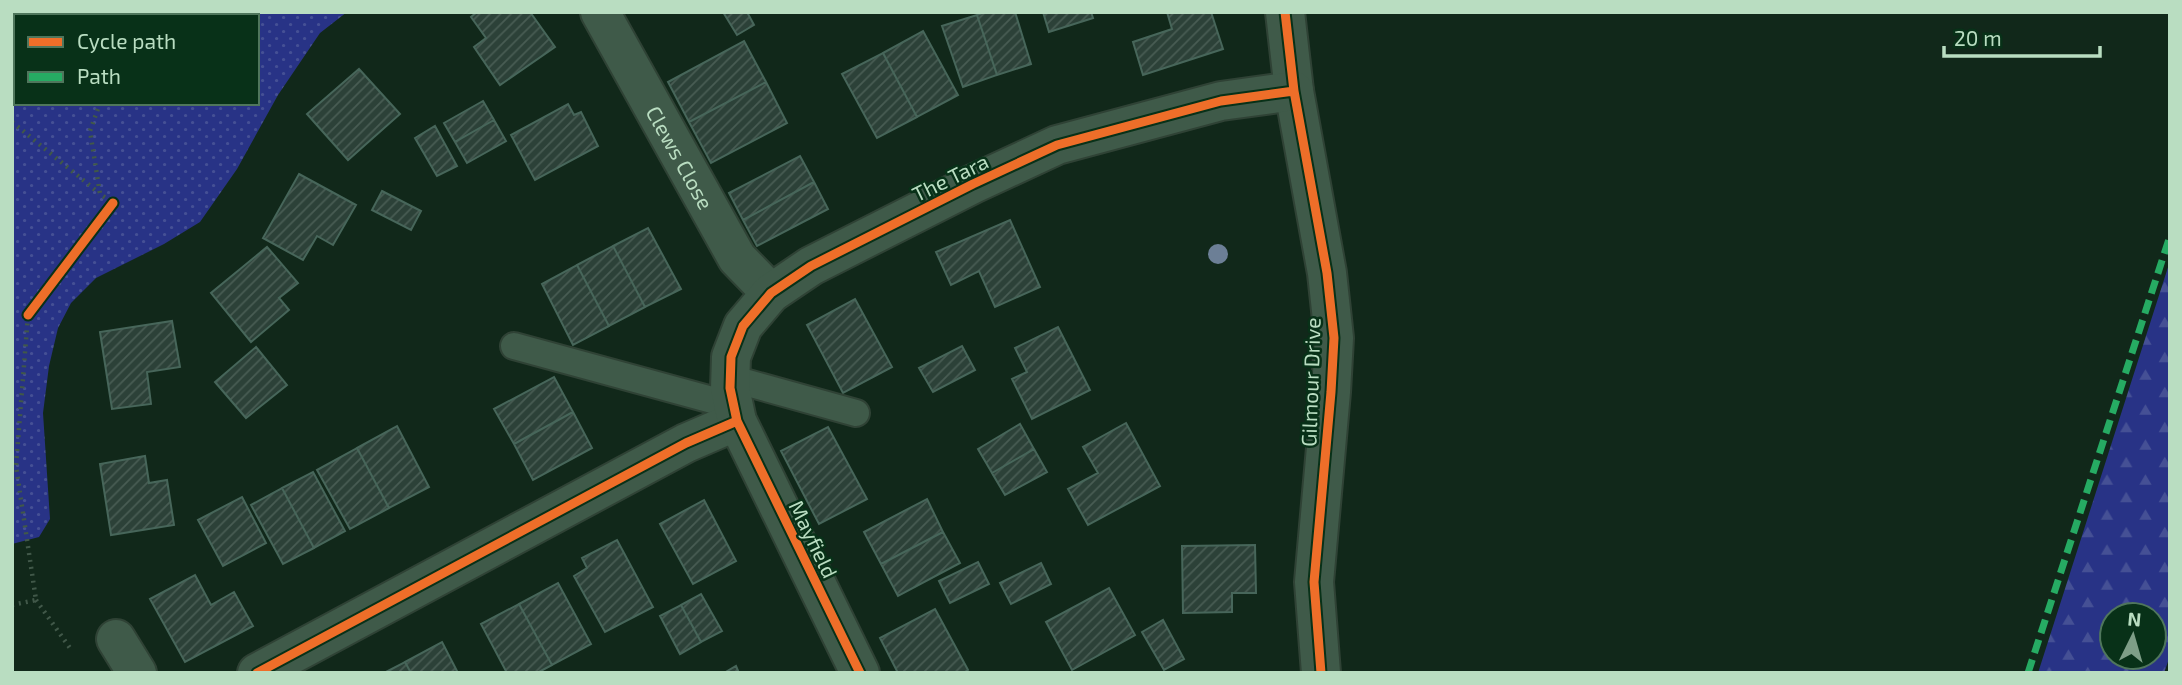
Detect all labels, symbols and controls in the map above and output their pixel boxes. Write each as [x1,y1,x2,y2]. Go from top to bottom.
legend [14,14,259,105]
scale bar [1944,14,2100,58]
text: 20 m [1954,25,2002,50]
text: Cycle path [77,28,176,53]
text: Path [77,63,121,88]
street label: Clews Close [642,101,719,213]
street label: The Tara [908,148,992,206]
street label: Gilmour Drive [1295,317,1325,447]
street label: Mayfield [785,496,843,582]
north arrow [2098,601,2168,671]
text: N [2127,607,2142,631]

